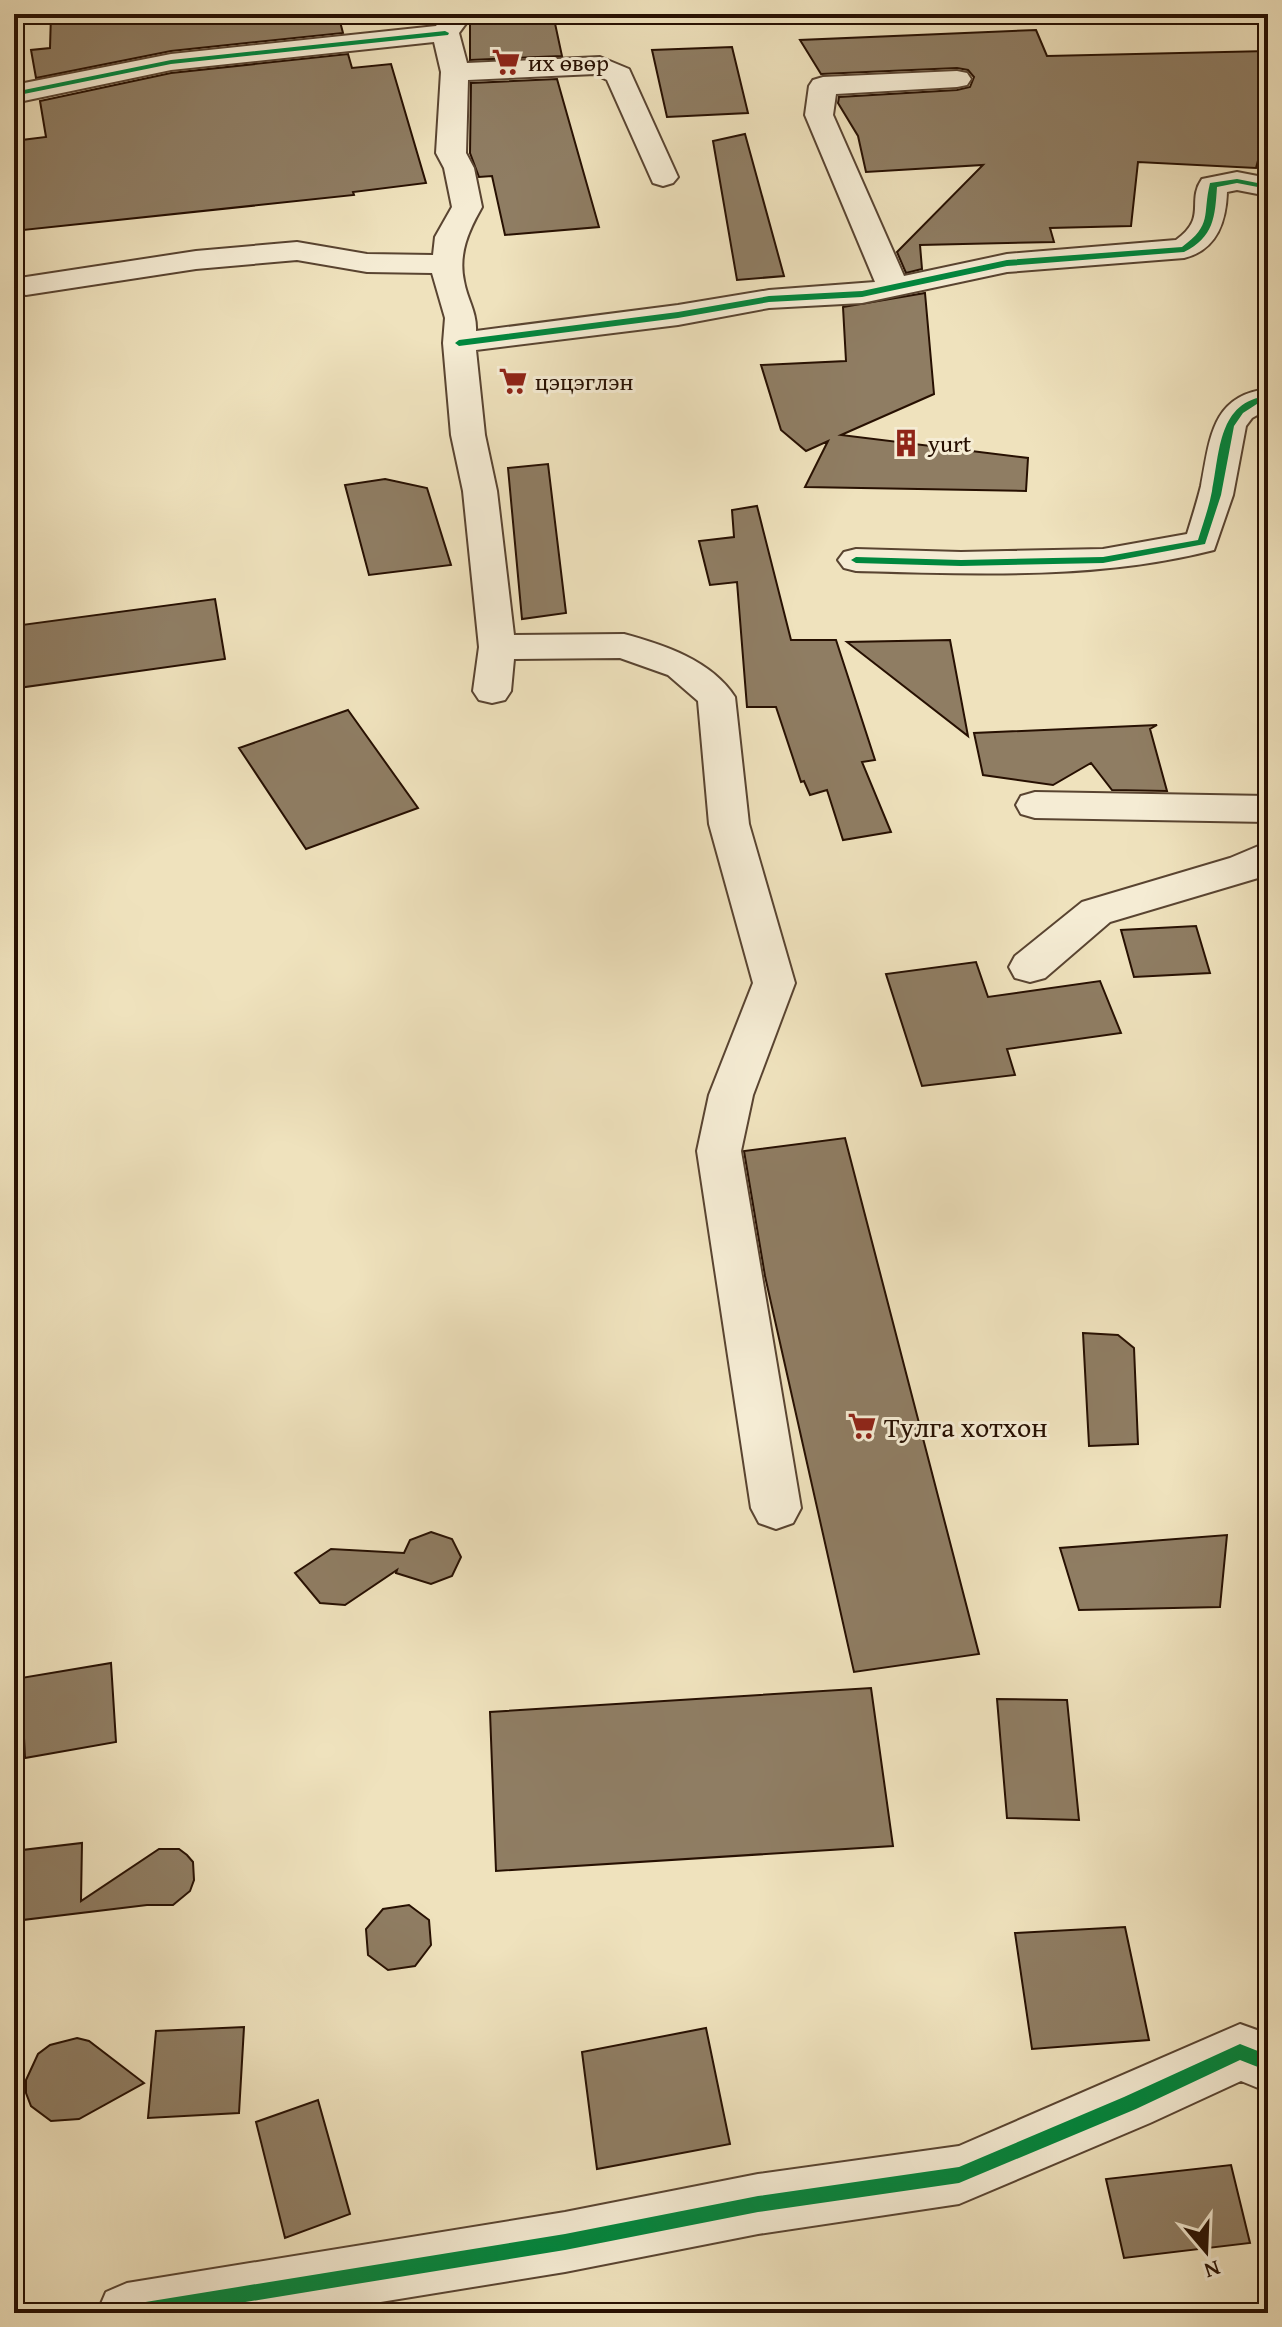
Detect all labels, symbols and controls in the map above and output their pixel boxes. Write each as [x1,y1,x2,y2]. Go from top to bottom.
place label: их өвөр [528,45,609,80]
supermarket icon: их өвөр [491,47,521,77]
place label: цэцэглэн [535,364,633,399]
supermarket icon: цэцэглэн [498,366,528,396]
place label: yurt [927,426,972,461]
building icon: yurt [891,428,921,458]
place label: Тулга хотхон [884,1406,1048,1447]
supermarket icon: Тулга хотхон [847,1411,877,1441]
north arrow [1166,2211,1246,2291]
text: N [1200,2252,1225,2288]

